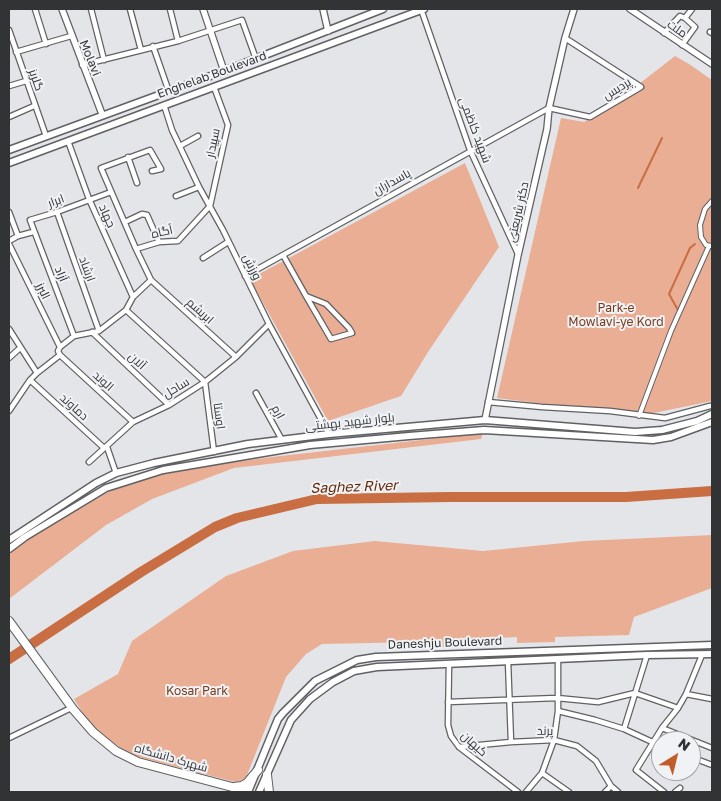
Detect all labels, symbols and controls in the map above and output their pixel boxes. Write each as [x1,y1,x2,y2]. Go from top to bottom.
street label: ملت [664,17,690,41]
street label: Molavi [76,38,104,78]
street label: Enghelab Boulevard [155,48,269,102]
street label: گلریز [26,67,46,93]
street label: پردیس [600,75,634,103]
street label: شهید کاظمی [456,95,494,165]
street label: سپیدار [203,127,223,159]
street label: پاسداران [371,166,413,198]
street label: دکتر شریعتی [504,180,532,244]
street label: ابرار [46,191,66,211]
street label: جهاد [96,202,118,230]
street label: آگاه [150,223,174,241]
street label: ورزش [239,252,265,282]
street label: ارشاد [76,254,98,284]
street label: آزاد [51,264,71,284]
street label: البرز [33,280,53,302]
street label: ابریشم [183,295,217,327]
park label: Park-e Mowlavi-ye Kord [568,301,664,329]
street label: آلان [125,349,149,373]
street label: الوند [90,368,116,394]
street label: ساحل [160,374,192,402]
street label: دماوند [57,391,91,423]
street label: اوستا [210,402,228,430]
street label: ارم [268,402,288,422]
street label: بلوار شهید بهشتی [305,410,395,434]
water label: Saghez River [310,477,398,497]
street label: Daneshju Boulevard [387,634,503,652]
park label: Kosar Park [166,684,228,698]
street label: پرند [537,724,553,738]
street label: کیهان [458,728,490,760]
north arrow [651,731,701,781]
text: N [675,734,694,754]
street label: شهرک دانشگاه [133,741,209,775]

